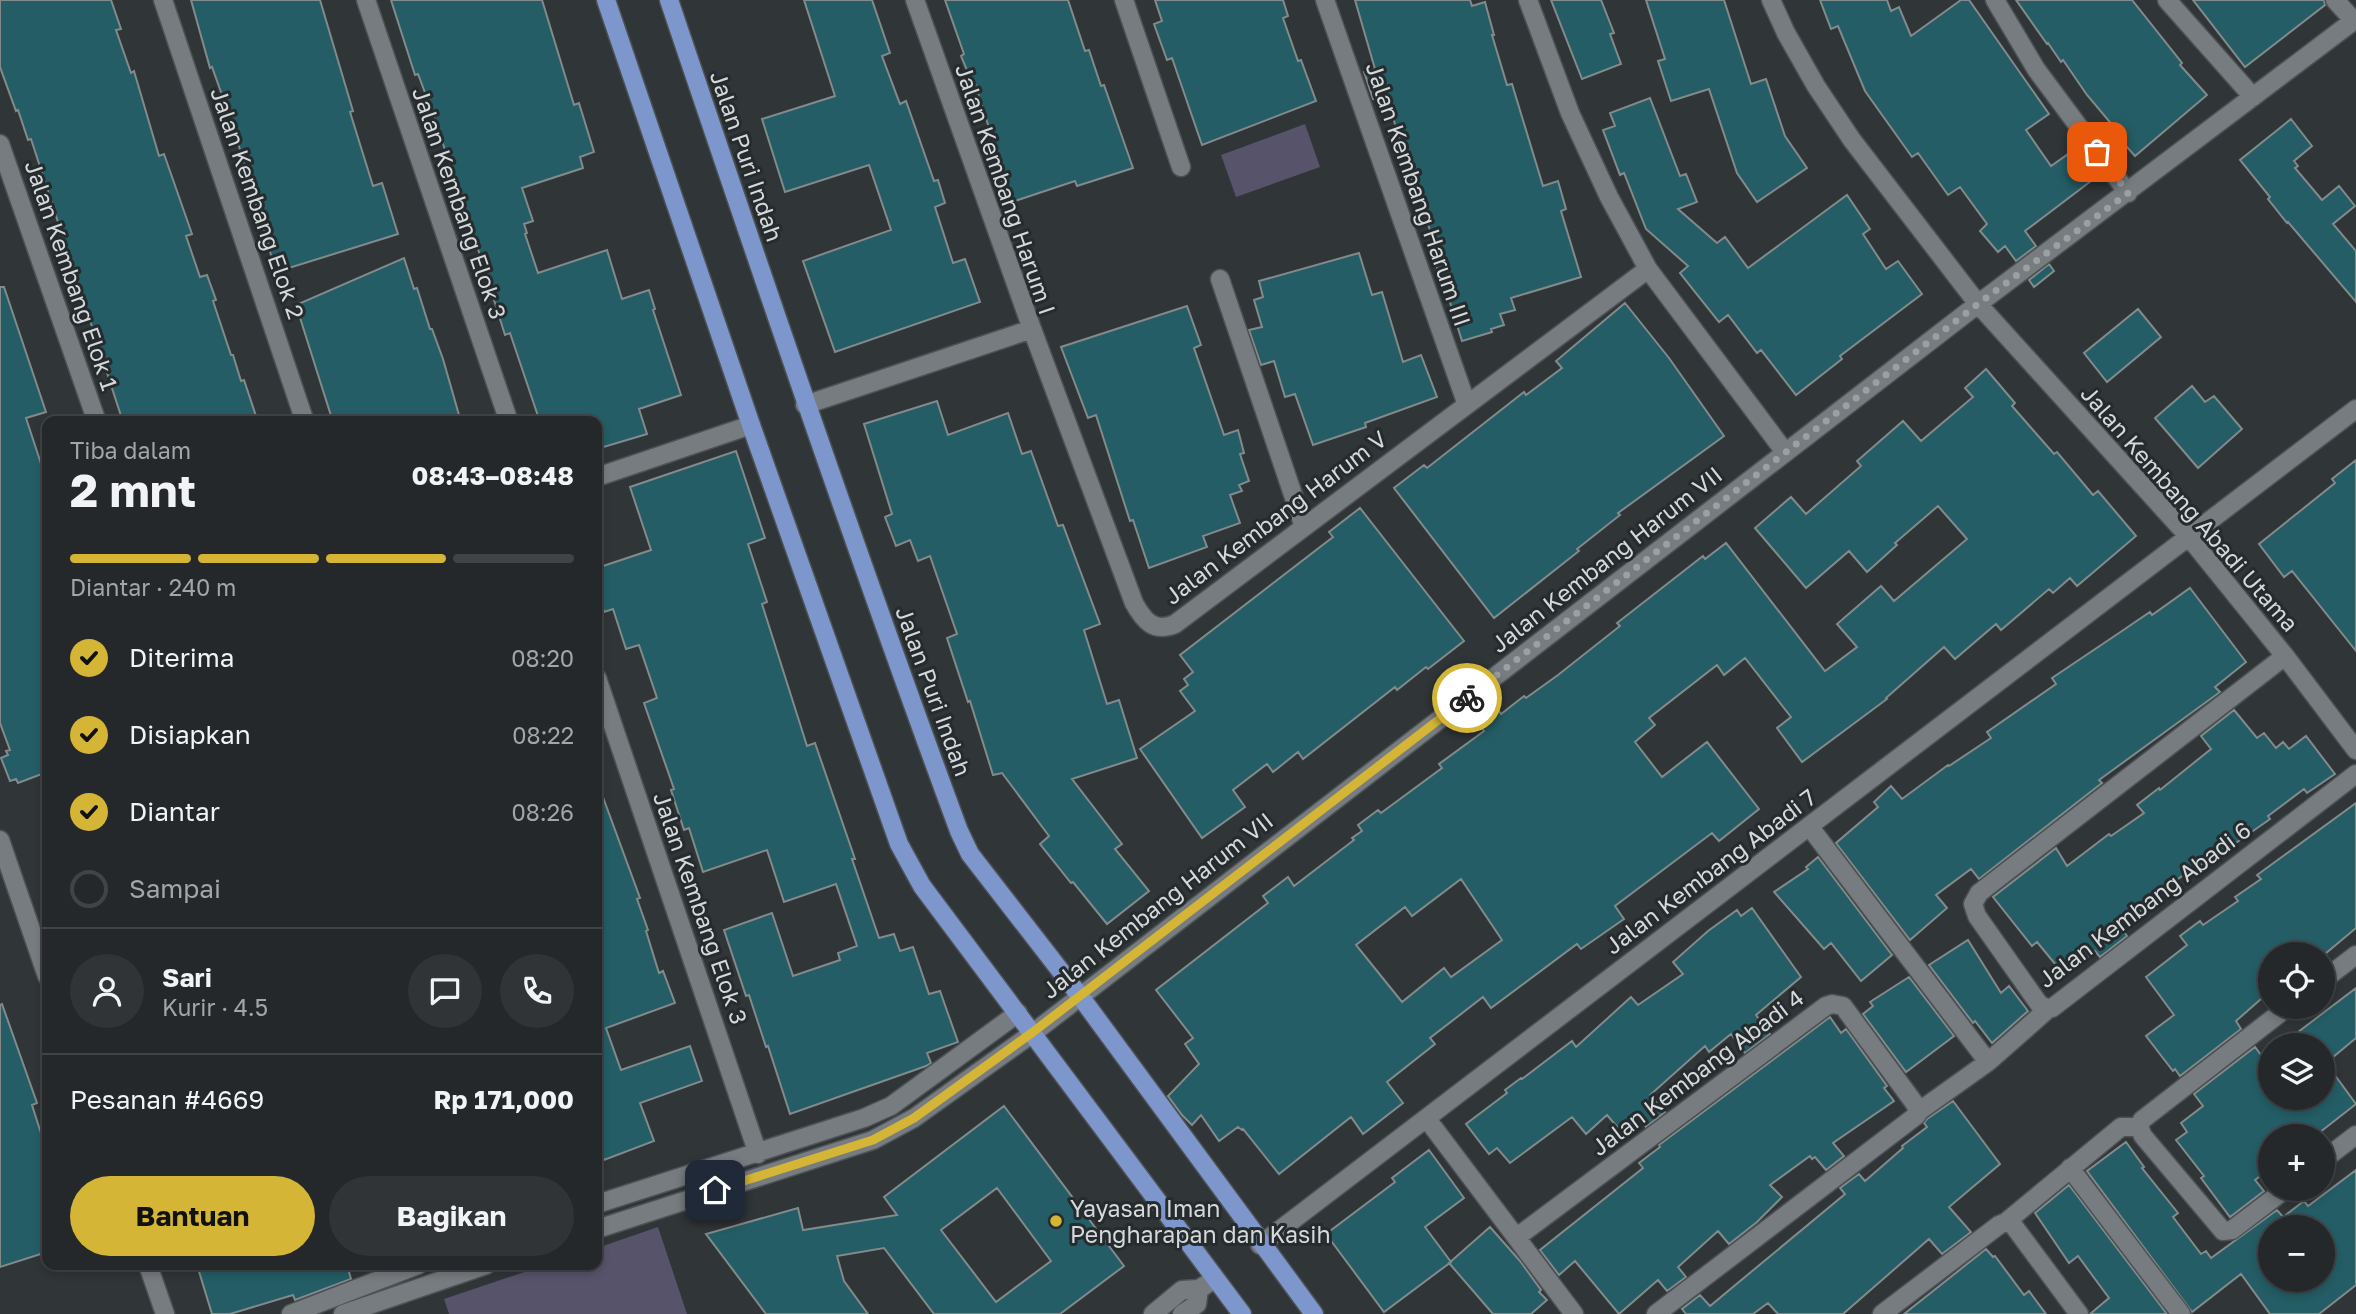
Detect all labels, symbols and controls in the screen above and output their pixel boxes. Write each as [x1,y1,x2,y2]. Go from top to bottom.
street label: Jalan Kembang Harum III [1361,58,1477,330]
street label: Jalan Kembang Harum I [950,60,1062,318]
street label: Jalan Puri Indah [705,67,789,245]
street label: Jalan Kembang Elok 2 [205,83,311,323]
street label: Jalan Kembang Elok 3 [407,83,513,323]
pin [2067,122,2127,182]
icon: bag [2078,133,2116,171]
street label: Jalan Kembang Elok 1 [20,156,124,394]
street label: Jalan Kembang Abadi Utama [2075,379,2305,637]
street label: Jalan Kembang Harum V [1158,424,1392,610]
text: Tiba dalam [70,436,191,464]
text: 08:43–08:48 [411,460,574,491]
street label: Jalan Kembang Harum VII [1485,460,1727,658]
text: 2 mnt [70,462,196,517]
text: Diantar · 240 m [70,573,236,601]
street label: Jalan Puri Indah [890,602,978,780]
icon: check [70,639,108,677]
text: Diterima [129,642,234,673]
text: 08:20 [511,644,574,672]
courier [1432,663,1502,733]
icon: bike [1448,679,1486,717]
icon: check [70,716,108,754]
text: Disiapkan [129,719,251,750]
text: 08:22 [512,721,574,749]
street label: Jalan Kembang Abadi 7 [1599,782,1821,960]
street label: Jalan Kembang Elok 3 [648,788,754,1028]
icon: check [70,793,108,831]
text: Diantar [129,796,220,827]
text: 08:26 [512,798,574,826]
street label: Jalan Kembang Harum VII [1036,806,1278,1004]
street label: Jalan Kembang Abadi 6 [2032,815,2256,993]
text: Sampai [129,873,221,904]
map controls [2258,942,2335,1292]
button: locate [2258,942,2335,1019]
button: person [70,954,144,1028]
button: chat [408,954,482,1028]
button: phone [500,954,574,1028]
text: Sari [162,962,212,993]
street label: Jalan Kembang Abadi 4 [1585,983,1809,1161]
text: Kurir · 4.5 [162,993,268,1021]
button: layers [2258,1033,2335,1110]
text: Pesanan #4669 [70,1084,264,1115]
text: Rp 171,000 [433,1084,574,1115]
button: + [2258,1124,2335,1201]
pin [685,1160,745,1220]
icon: home [696,1171,734,1209]
button: Bantuan [70,1176,315,1256]
button: Bagikan [329,1176,574,1256]
place label: Yayasan Iman Pengharapan dan Kasih [1070,1194,1331,1248]
marker: Yayasan Iman Pengharapan dan Kasih [1048,1213,1064,1229]
button: − [2258,1215,2335,1292]

